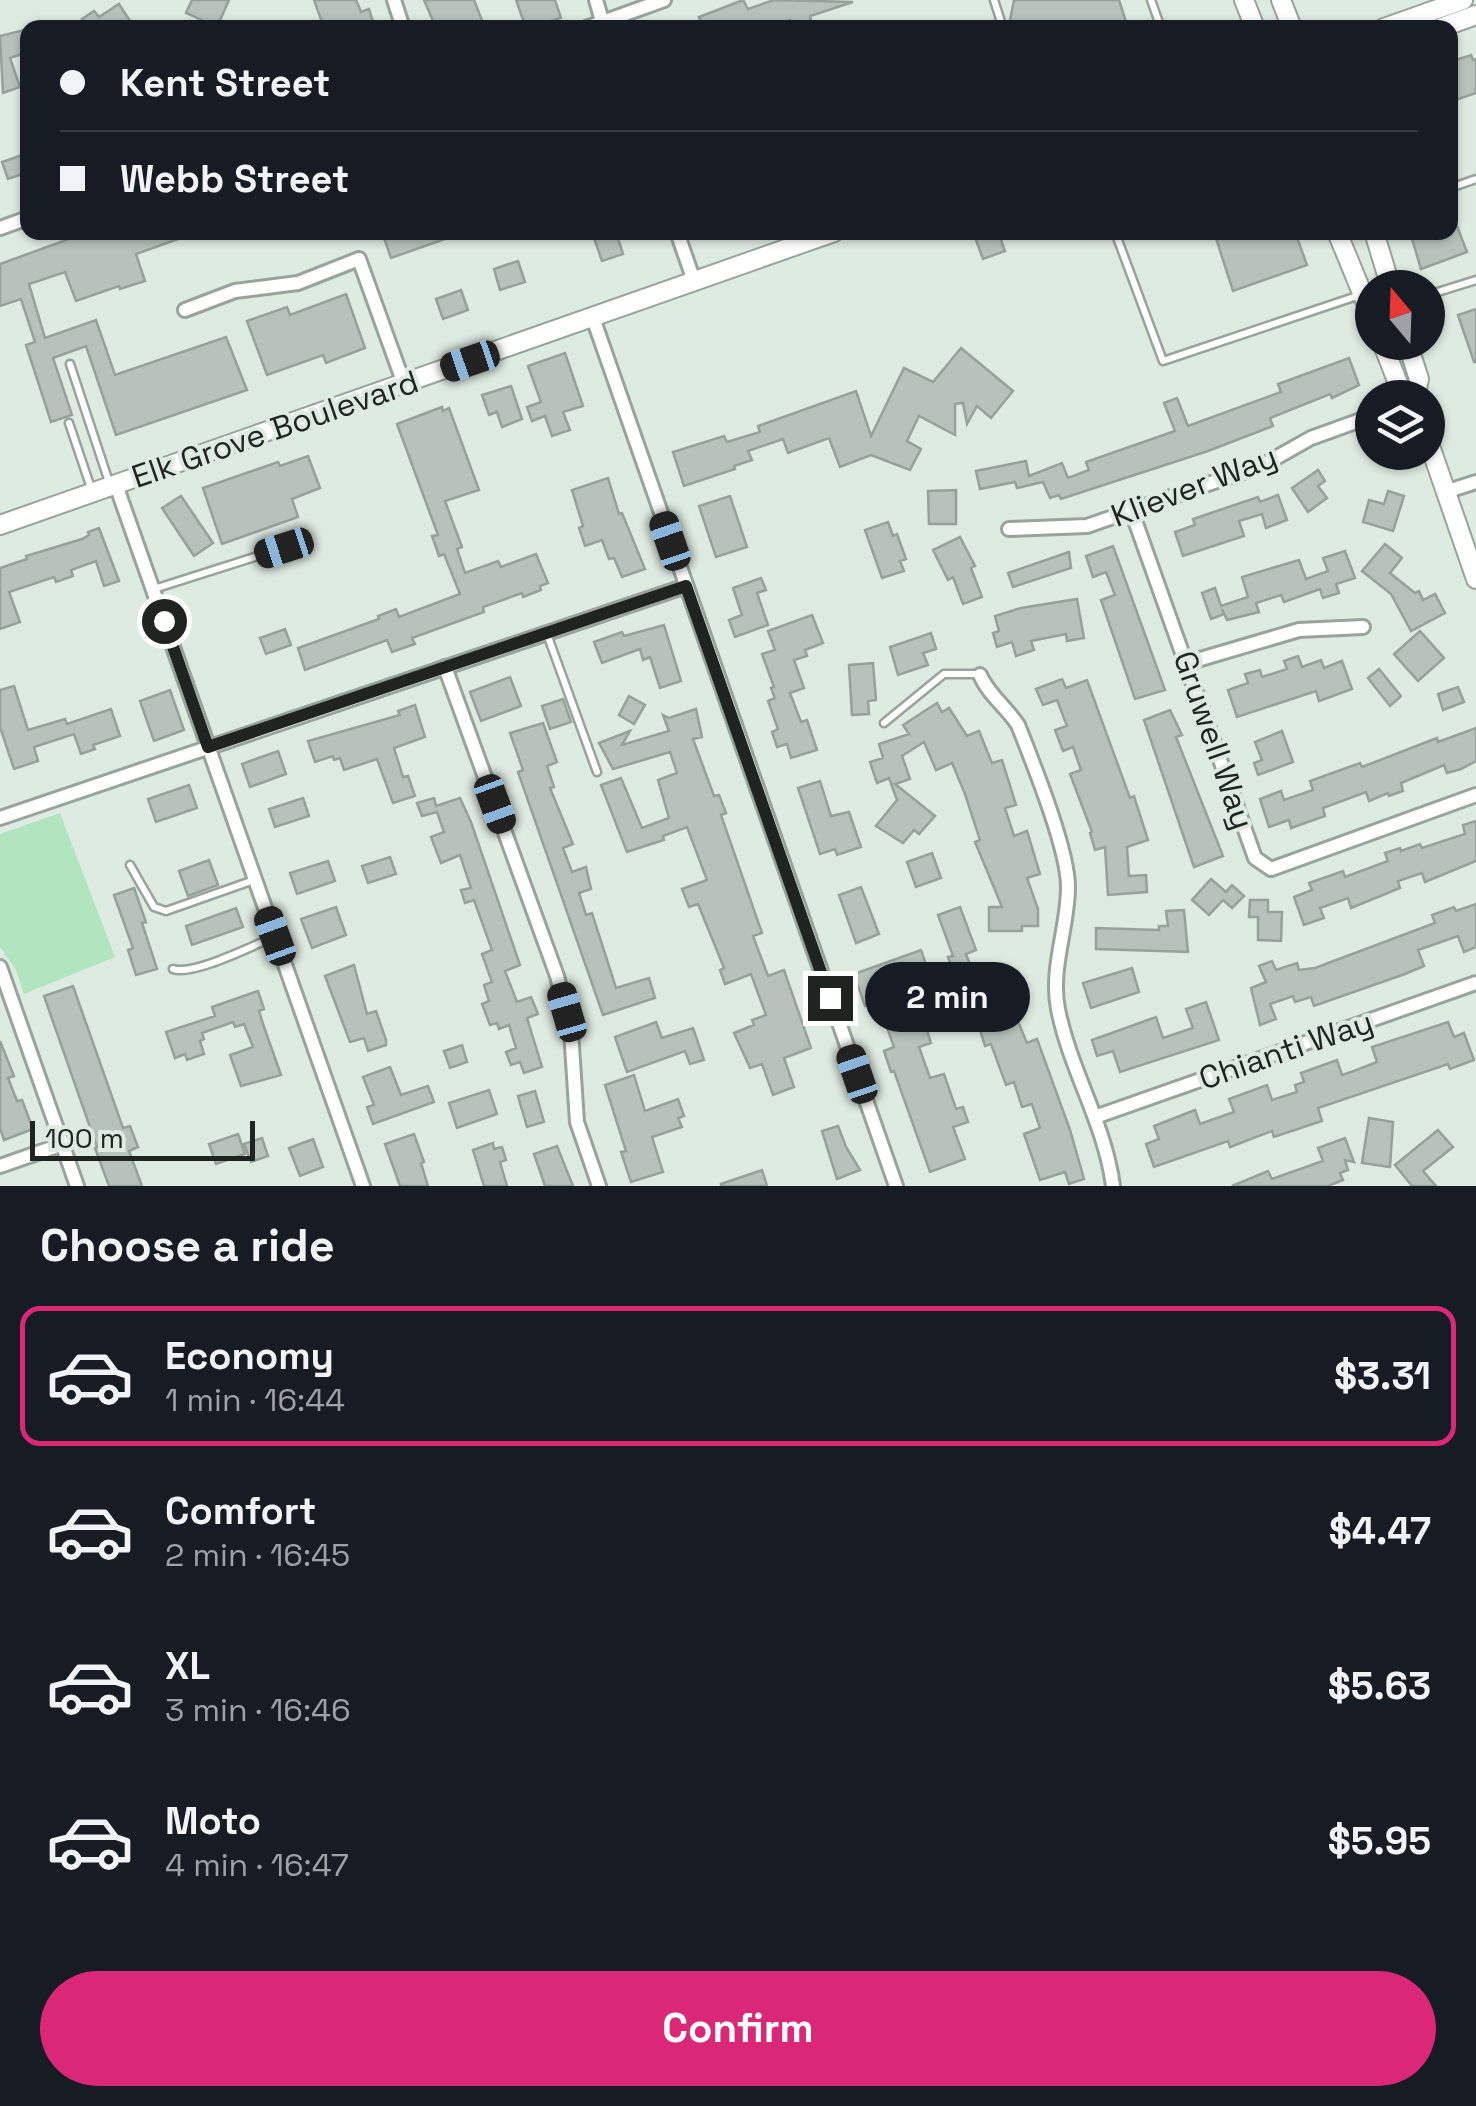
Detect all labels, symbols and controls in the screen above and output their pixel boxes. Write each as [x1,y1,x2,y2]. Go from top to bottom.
text: Kent Street [120,59,330,107]
text: Webb Street [120,155,349,203]
north arrow [1355,270,1445,360]
map controls [1355,270,1445,470]
car [437,337,503,385]
street label: Elk Grove Boulevard [126,361,424,497]
button: layers [1355,380,1445,470]
street label: Kliever Way [1105,436,1283,536]
car [646,508,694,574]
car [251,524,317,572]
route start [142,599,187,644]
street label: Gruwell Way [1165,646,1263,834]
car [471,771,519,837]
car [251,903,299,969]
callout: 2 min [865,963,1030,1033]
route end [808,976,853,1021]
text: 2 min [906,977,989,1017]
car [544,979,590,1045]
street label: Chianti Way [1194,1002,1378,1098]
car [833,1041,881,1107]
scale bar [30,1116,255,1160]
text: 100 m [45,1120,124,1156]
text: Choose a ride [40,1217,335,1274]
icon: car [45,1331,135,1421]
text: Economy [165,1332,334,1380]
text: $3.31 [1334,1352,1431,1400]
text: 1 min · 16:44 [165,1380,345,1420]
icon: car [45,1486,135,1576]
text: Comfort [165,1487,316,1535]
text: $4.47 [1329,1507,1431,1555]
text: 2 min · 16:45 [165,1535,350,1575]
icon: car [45,1641,135,1731]
text: XL [165,1642,210,1690]
text: $5.63 [1328,1662,1431,1710]
text: 3 min · 16:46 [165,1690,351,1730]
icon: car [45,1796,135,1886]
text: Moto [165,1797,261,1845]
text: $5.95 [1328,1817,1431,1865]
text: 4 min · 16:47 [165,1845,349,1885]
button: Confirm [40,1971,1436,2086]

